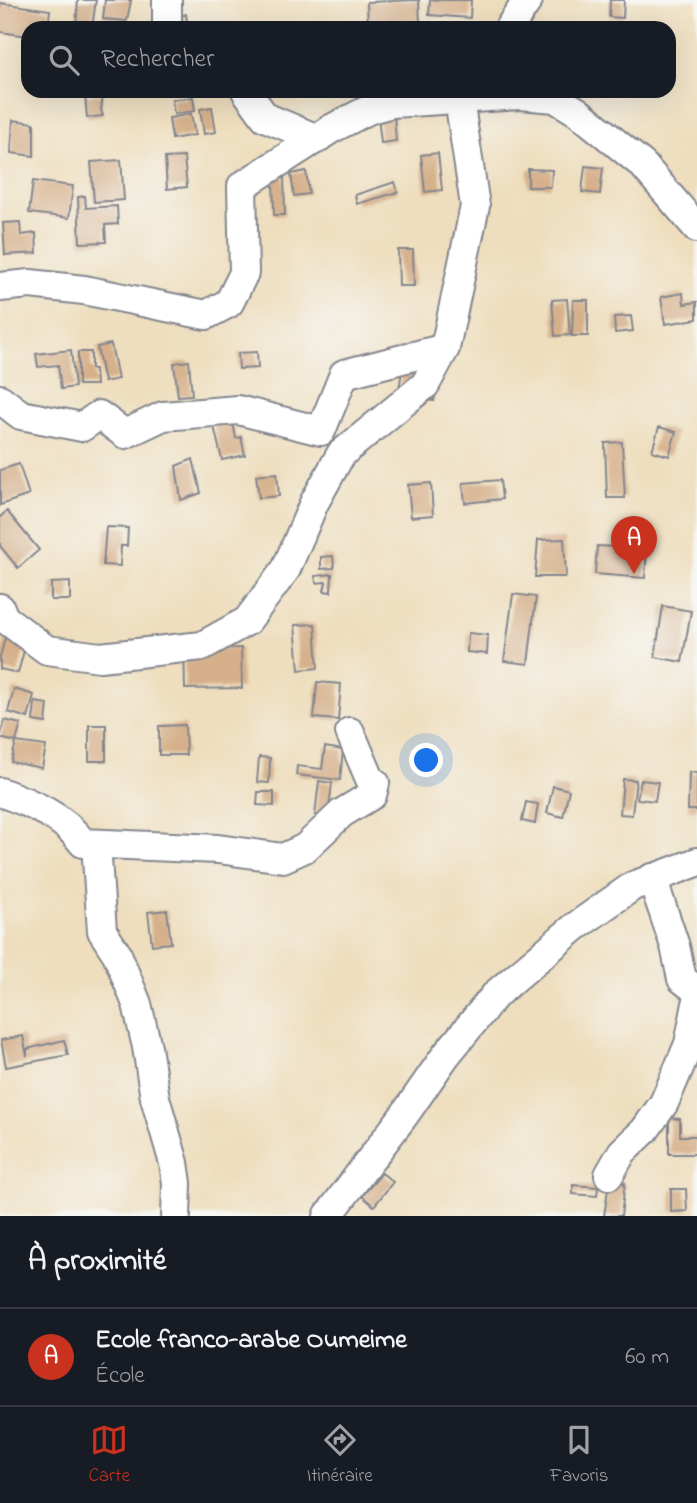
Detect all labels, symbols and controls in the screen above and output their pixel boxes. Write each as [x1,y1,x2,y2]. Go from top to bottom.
search box [21,21,676,98]
icon: search [45,41,83,79]
text: Rechercher [101,41,214,79]
pin: A [611,516,657,574]
your location [409,743,443,777]
text: À proximité [28,1240,166,1284]
text: Ecole franco-arabe Oumeime [95,1322,407,1360]
text: A [44,1341,58,1374]
text: 60 m [625,1341,669,1374]
text: École [95,1360,145,1393]
tab: Carte [88,1421,130,1490]
tab: Itinéraire [307,1421,373,1490]
tab: Favoris [550,1421,609,1490]

